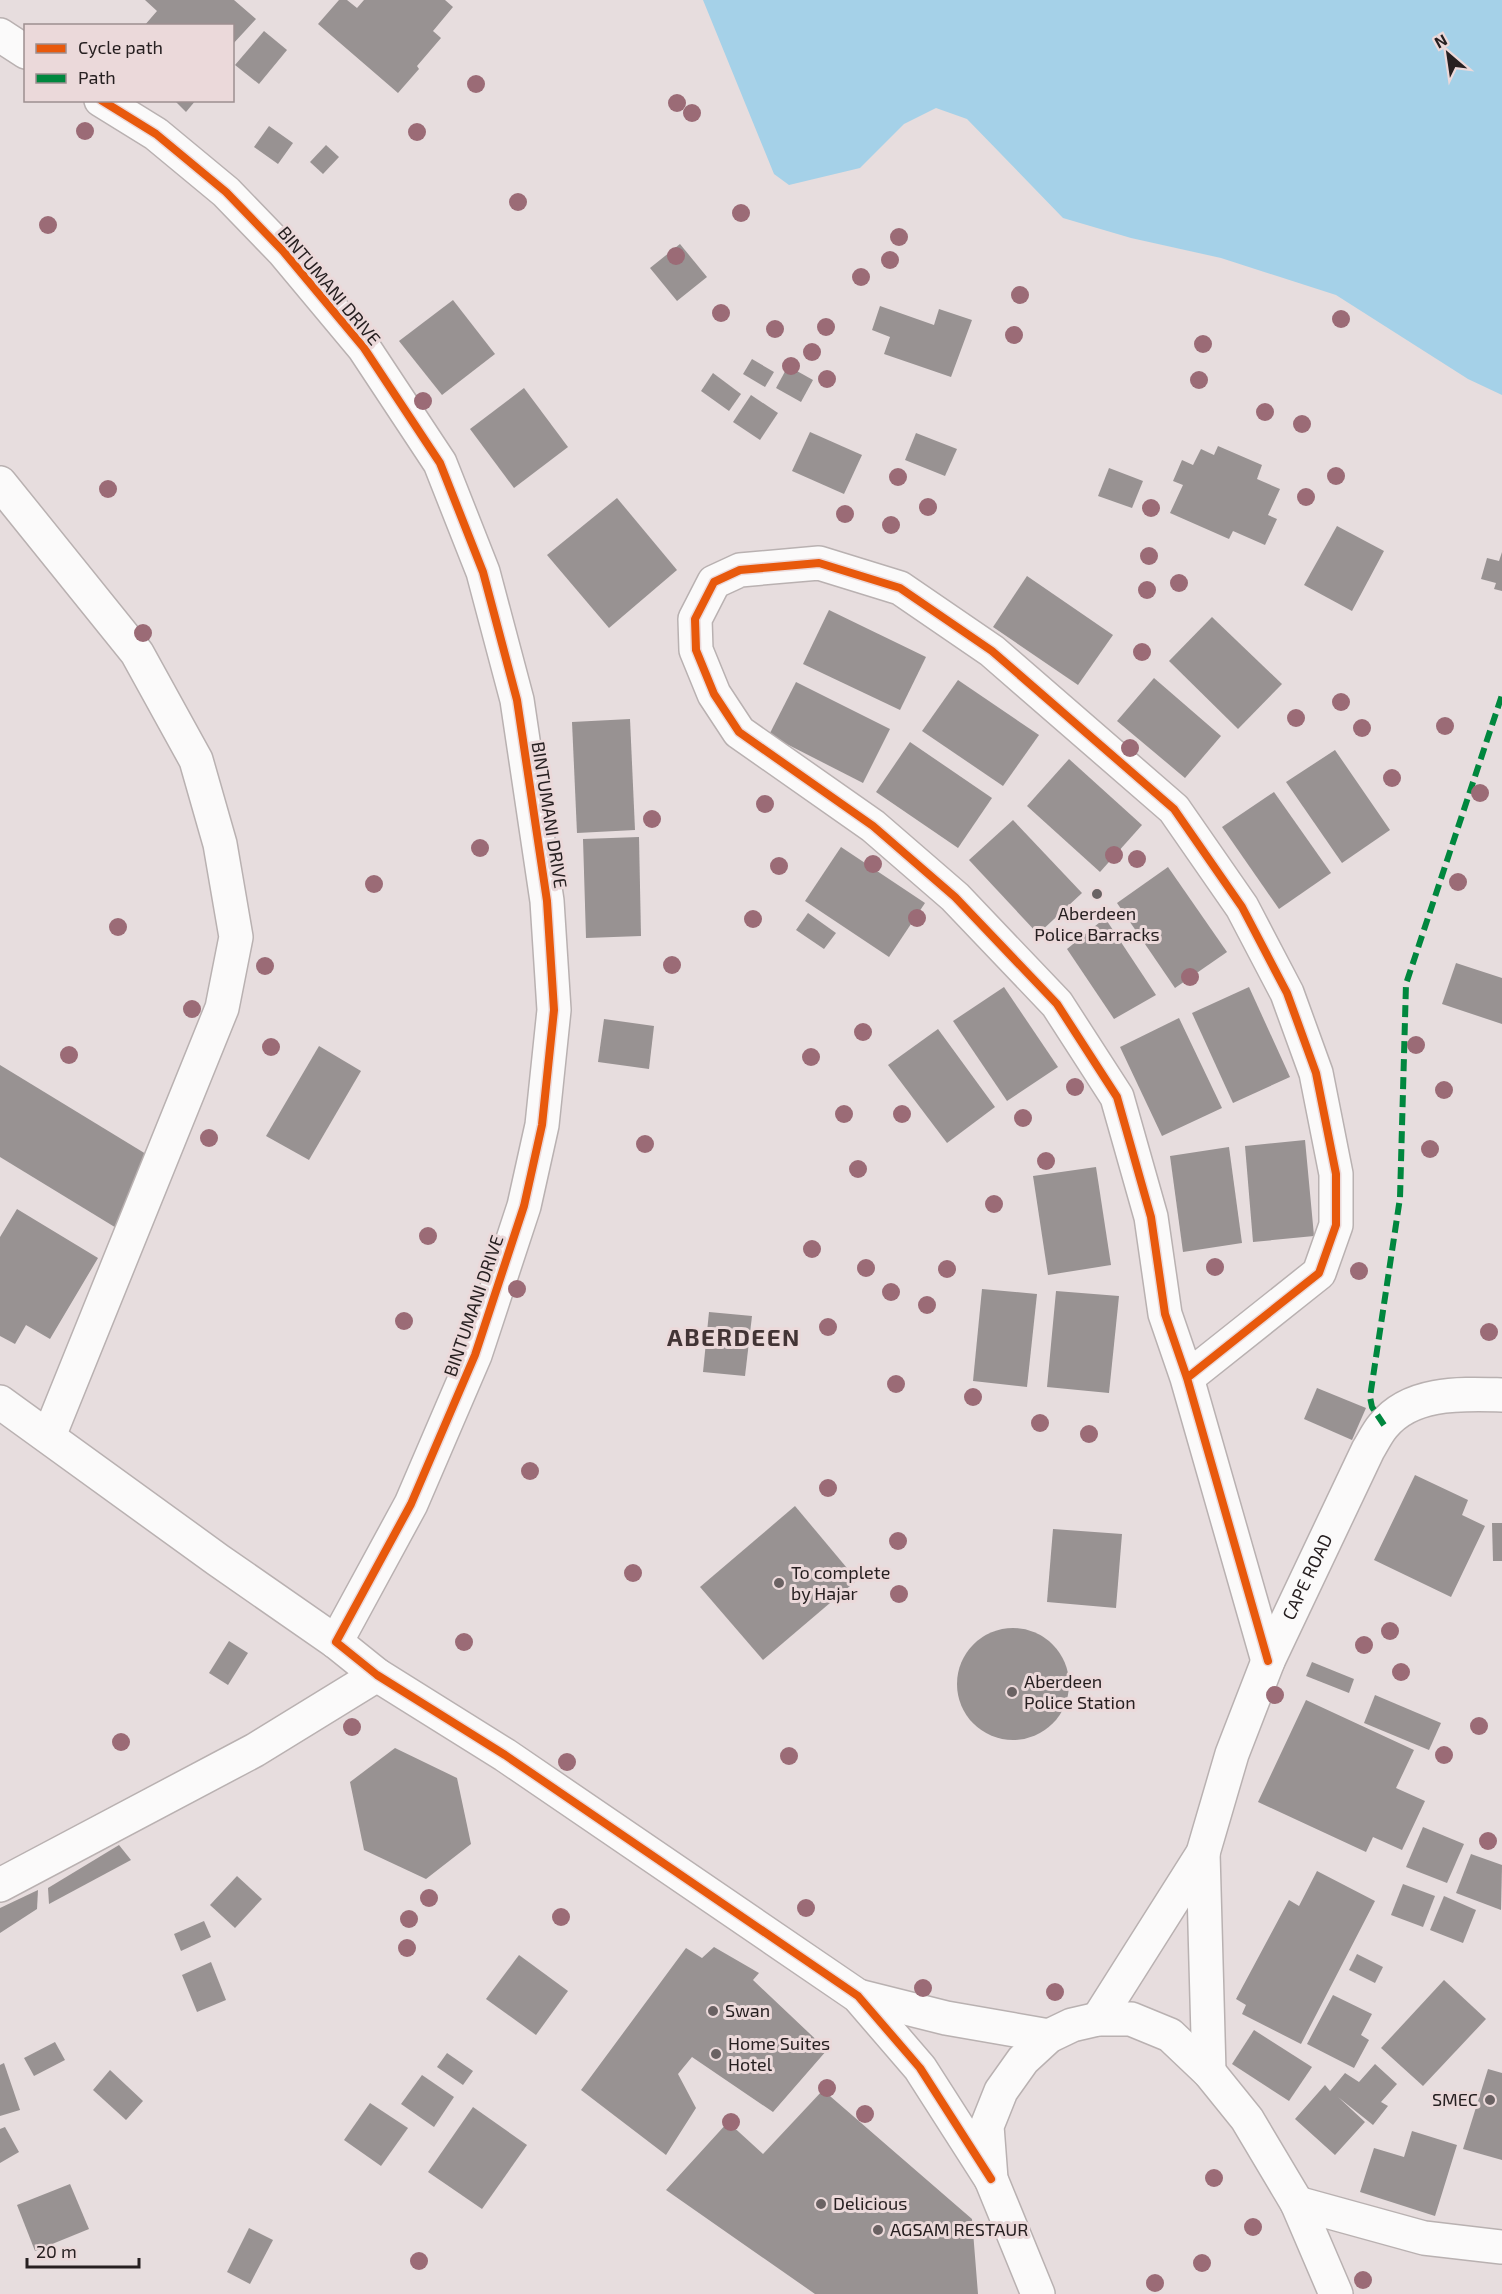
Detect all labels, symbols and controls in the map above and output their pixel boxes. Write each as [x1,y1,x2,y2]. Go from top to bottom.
legend [24,24,234,102]
north arrow [1418,24,1478,84]
text: N [1431,29,1450,52]
text: Cycle path [78,36,163,58]
text: Path [78,66,116,88]
street label: BINTUMANI DRIVE [274,222,386,349]
street label: BINTUMANI DRIVE [528,740,572,890]
marker: Aberdeen Police Barracks [1090,887,1104,901]
place label: Aberdeen Police Barracks [1034,902,1160,945]
street label: BINTUMANI DRIVE [439,1232,508,1379]
district label: ABERDEEN [667,1322,801,1351]
street label: CAPE ROAD [1277,1530,1337,1623]
place label: To complete by Hajar [791,1561,890,1604]
marker: To complete by Hajar [772,1576,786,1590]
place label: Aberdeen Police Station [1024,1670,1136,1713]
marker: Aberdeen Police Station [1005,1685,1019,1699]
place label: Swan [725,1999,770,2021]
marker: Swan [706,2004,720,2018]
place label: Home Suites Hotel [728,2032,830,2075]
marker: Home Suites Hotel [709,2047,723,2061]
place label: SMEC [1432,2088,1478,2110]
marker: SMEC [1483,2093,1497,2107]
place label: Delicious [833,2192,907,2214]
marker: Delicious [814,2197,828,2211]
place label: AGSAM RESTAUR [890,2218,1028,2240]
marker: AGSAM RESTAUR [871,2223,885,2237]
scale bar [27,2231,140,2269]
text: 20 m [36,2240,77,2262]

